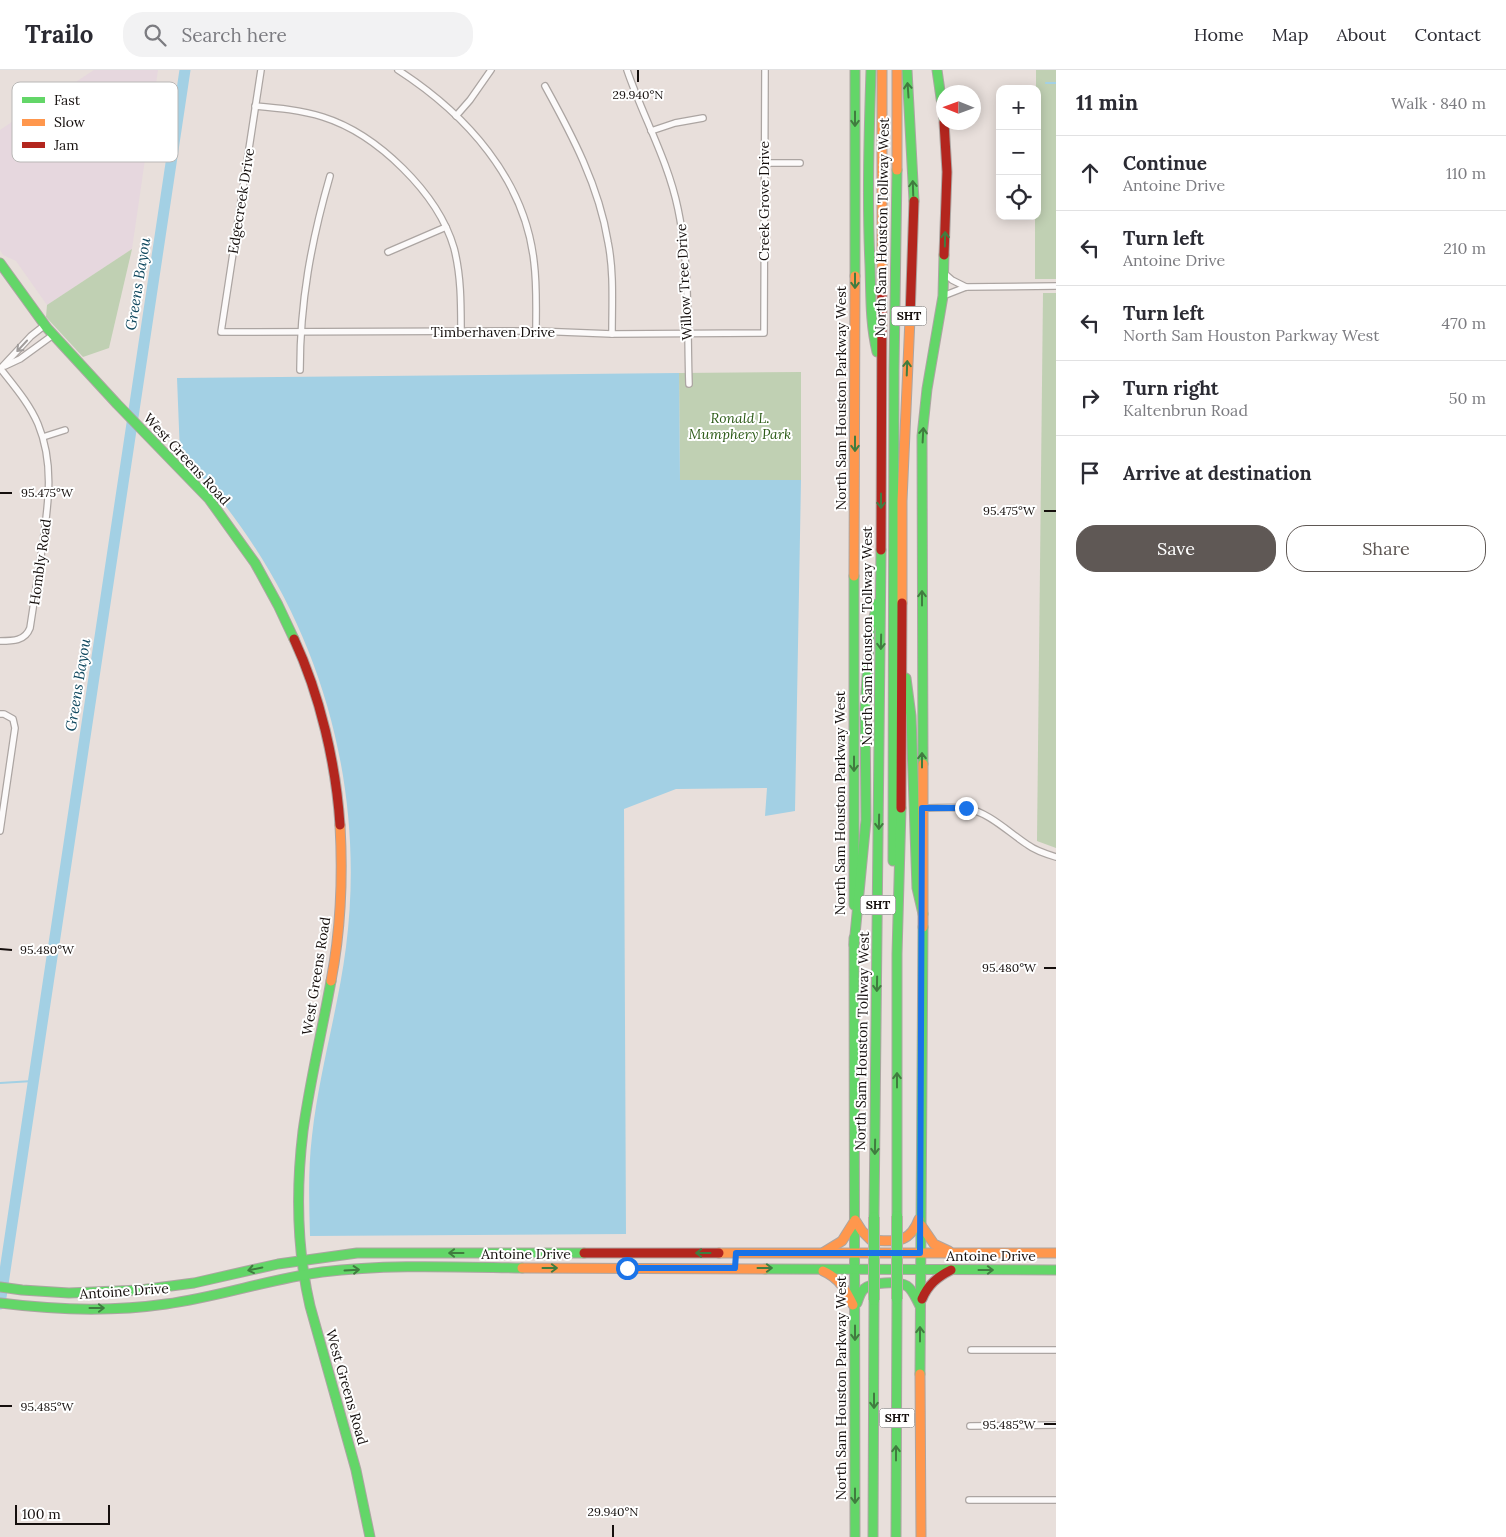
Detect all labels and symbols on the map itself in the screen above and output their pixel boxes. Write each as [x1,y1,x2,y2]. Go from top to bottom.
legend [12,82,178,162]
one-way arrow [903,83,913,99]
north arrow [936,85,981,130]
text: 29.940°N [612,87,664,102]
text: Fast [54,91,81,109]
one-way arrow [850,110,860,126]
text: Slow [54,113,86,131]
street label: North Sam Houston Tollway West [871,117,893,337]
text: Jam [53,136,79,154]
street label: Creek Grove Drive [755,141,773,261]
street label: Edgecreek Drive [224,146,258,255]
one-way arrow [909,181,918,197]
street label: Willow Tree Drive [672,223,696,341]
one-way arrow [941,232,950,248]
water label: Greens Bayou [121,236,154,332]
one-way arrow [850,272,860,289]
street label: North Sam Houston Parkway West [832,285,850,510]
road number: SHT [892,307,926,326]
street label: Timberhaven Drive [431,323,556,341]
one-way arrow [16,340,28,352]
one-way arrow [903,360,912,376]
street label: West Greens Road [140,409,234,509]
park label: Ronald L. Mumphery Park [689,409,791,443]
one-way arrow [918,427,927,443]
one-way arrow [850,435,860,451]
text: 95.475°W [21,485,74,500]
one-way arrow [876,492,886,509]
text: 95.475°W [983,503,1036,518]
street label: Hombly Road [25,518,55,606]
street label: North Sam Houston Tollway West [858,526,876,746]
one-way arrow [917,590,927,606]
one-way arrow [876,633,886,649]
water label: Greens Bayou [61,637,94,733]
street label: North Sam Houston Parkway West [831,690,849,915]
one-way arrow [917,752,927,768]
one-way arrow [849,755,859,771]
route end [955,797,978,820]
one-way arrow [874,813,884,829]
road number: SHT [860,896,896,914]
street label: West Greens Road [298,916,334,1036]
street label: North Sam Houston Tollway West [851,931,873,1151]
text: 95.480°W [20,942,75,957]
text: 95.480°W [982,960,1037,975]
one-way arrow [872,976,882,992]
one-way arrow [892,1072,902,1088]
one-way arrow [870,1138,880,1154]
street label: Antoine Drive [480,1245,571,1263]
street label: Antoine Drive [945,1247,1036,1265]
one-way arrow [448,1248,464,1258]
one-way arrow [695,1248,712,1258]
route start [616,1257,639,1280]
one-way arrow [542,1263,558,1273]
one-way arrow [756,1263,773,1273]
one-way arrow [247,1265,263,1274]
one-way arrow [344,1265,360,1274]
one-way arrow [977,1265,993,1275]
street label: North Sam Houston Parkway West [832,1275,850,1500]
street label: Antoine Drive [78,1279,170,1303]
one-way arrow [88,1303,104,1313]
one-way arrow [850,1324,860,1341]
one-way arrow [915,1326,925,1342]
street label: West Greens Road [322,1327,372,1447]
one-way arrow [869,1392,879,1409]
text: 95.485°W [20,1399,75,1414]
road number: SHT [880,1409,914,1428]
text: 95.485°W [982,1417,1037,1432]
one-way arrow [891,1446,901,1462]
one-way arrow [850,1487,860,1503]
scale bar [15,1502,110,1525]
text: 29.940°N [587,1504,639,1519]

